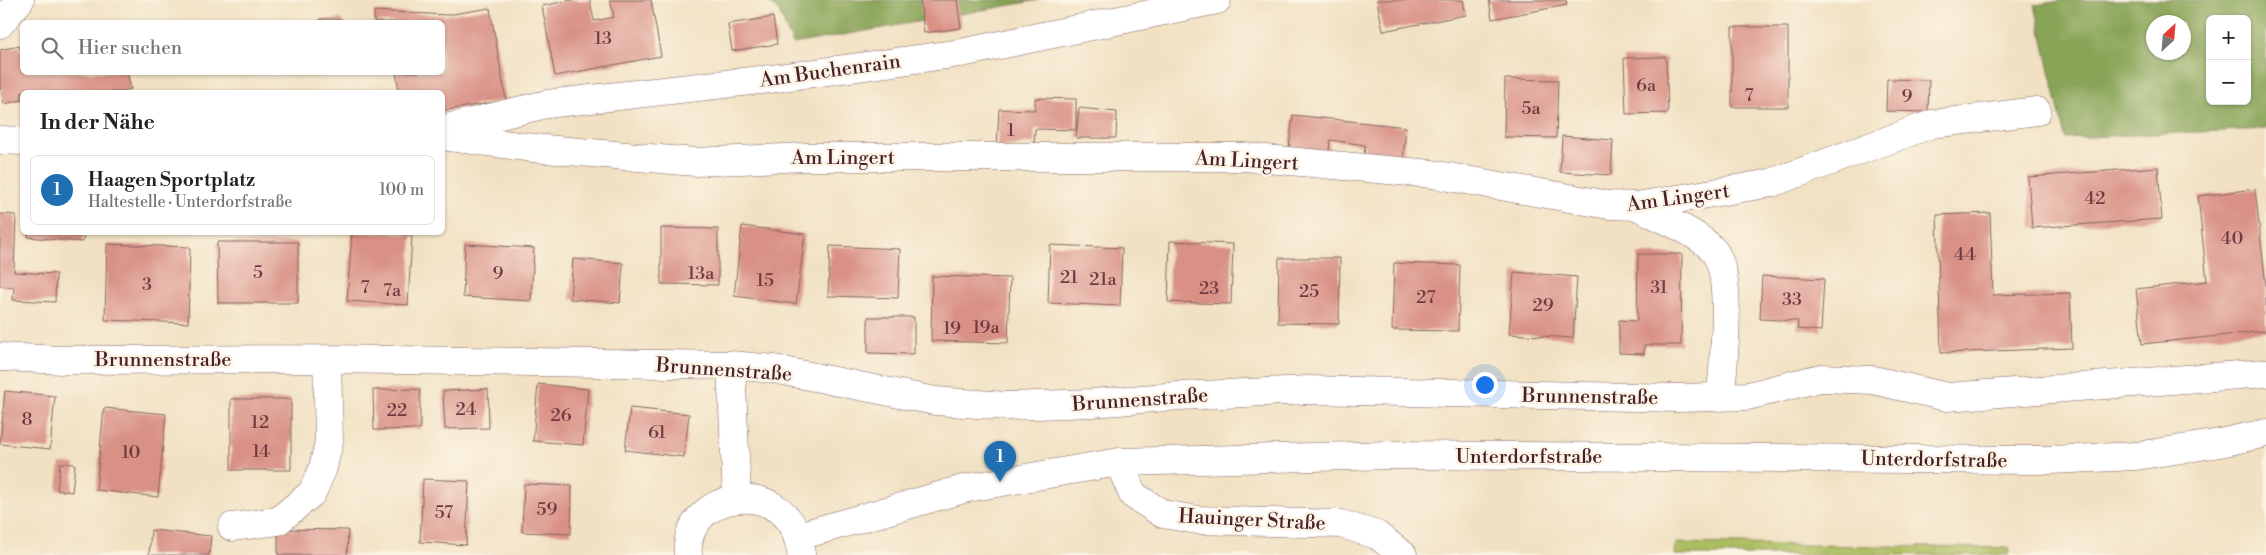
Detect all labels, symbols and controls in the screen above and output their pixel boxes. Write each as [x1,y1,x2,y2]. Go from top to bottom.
north arrow [2146,15,2191,60]
map controls [2206,15,2251,105]
button: + [2206,15,2251,60]
search box [20,20,445,75]
house number: 13 [594,27,612,50]
icon: search [38,34,66,62]
text: Hier suchen [78,36,182,60]
street label: Am Buchenrain [757,49,902,94]
button: − [2206,60,2251,105]
house number: 6a [1636,74,1657,97]
house number: 7 [1744,84,1754,107]
house number: 9 [1902,85,1913,108]
house number: 5a [1521,97,1541,120]
text: In der Nähe [40,110,155,136]
house number: 1 [1007,119,1015,142]
street label: Am Lingert [790,146,895,171]
street label: Am Lingert [1194,146,1299,177]
text: Haagen Sportplatz [88,168,255,192]
street label: Am Lingert [1624,179,1731,218]
text: 1 [53,180,61,200]
text: 100 m [379,180,424,200]
house number: 42 [2085,187,2105,210]
text: Haltestelle · Unterdorfstraße [88,192,292,212]
house number: 40 [2221,227,2243,250]
house number: 44 [1954,243,1976,266]
house number: 5 [253,261,263,284]
house number: 9 [493,262,504,285]
house number: 13a [688,262,715,285]
house number: 21 [1060,266,1078,289]
house number: 21a [1089,268,1118,291]
house number: 15 [756,269,774,292]
house number: 3 [142,273,152,296]
house number: 7 [360,276,370,299]
house number: 31 [1650,276,1668,299]
house number: 23 [1199,277,1219,300]
house number: 7a [383,279,402,302]
house number: 25 [1299,280,1319,303]
house number: 27 [1416,286,1436,309]
house number: 33 [1782,288,1802,311]
house number: 29 [1532,294,1554,317]
house number: 19a [972,316,1000,339]
house number: 19 [943,317,961,340]
street label: Brunnenstraße [94,348,231,373]
street label: Brunnenstraße [654,353,793,388]
your location [1472,372,1498,398]
street label: Brunnenstraße [1070,383,1209,418]
street label: Brunnenstraße [1521,384,1658,411]
house number: 24 [455,398,477,421]
house number: 22 [387,399,407,422]
house number: 26 [550,404,572,427]
house number: 8 [21,408,33,431]
house number: 12 [251,411,269,434]
house number: 61 [648,421,666,444]
house number: 14 [252,440,270,463]
house number: 10 [121,441,141,464]
pin: 1 [984,441,1016,482]
street label: Unterdorfstraße [1456,445,1602,470]
street label: Unterdorfstraße [1860,447,2008,474]
house number: 59 [537,498,558,521]
house number: 57 [435,501,453,524]
street label: Hauinger Straße [1178,504,1326,537]

